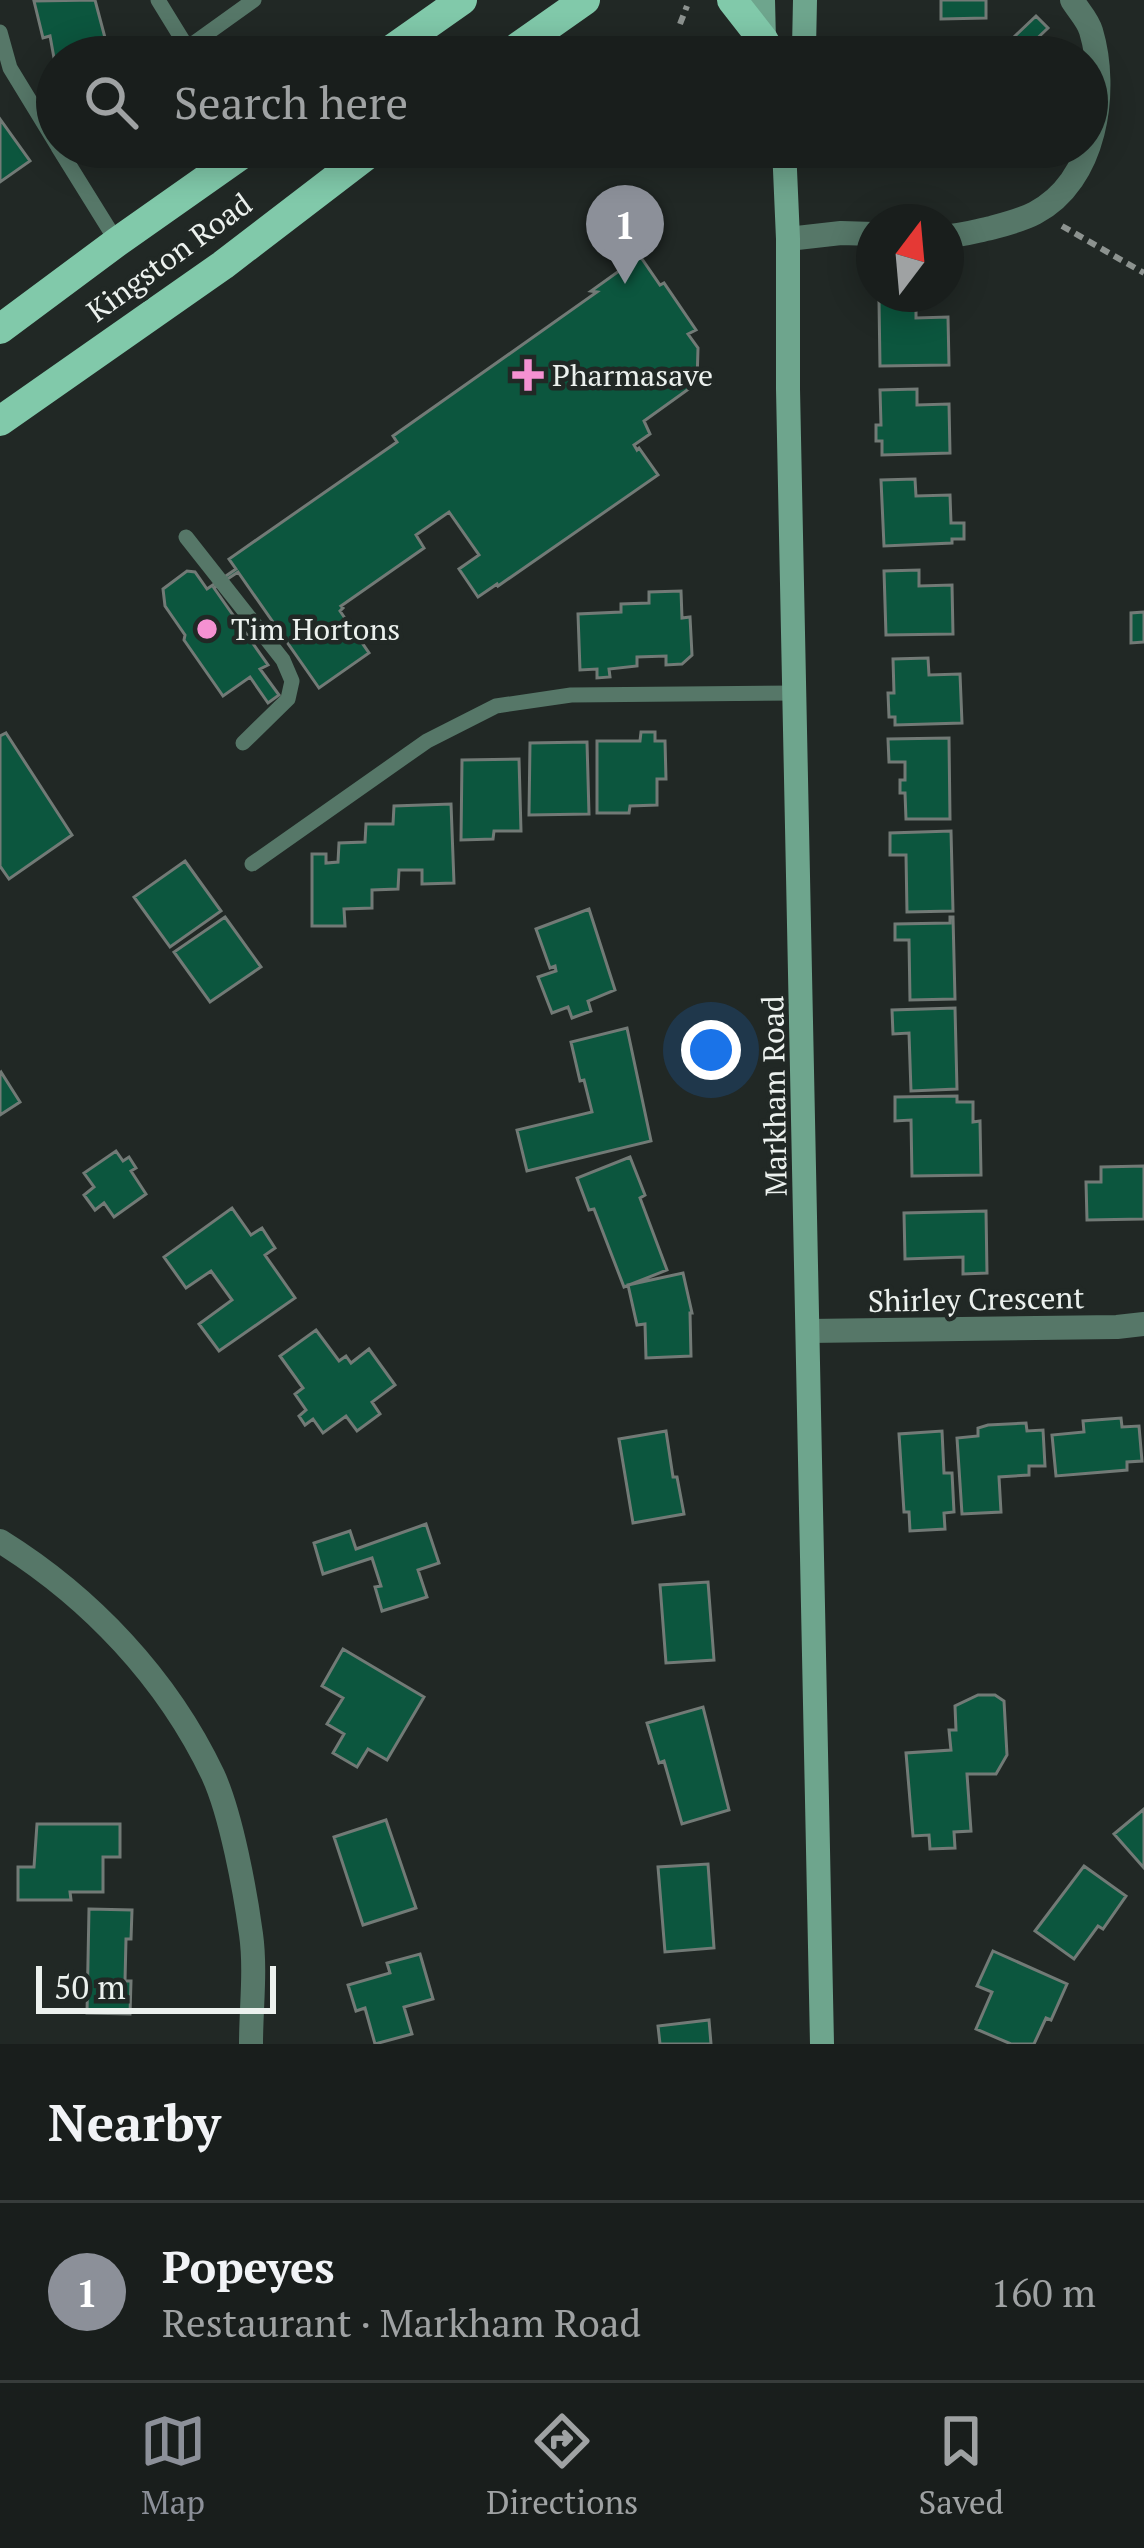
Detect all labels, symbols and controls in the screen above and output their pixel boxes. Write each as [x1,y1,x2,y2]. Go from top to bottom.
search box [36,36,1108,168]
icon: search [78,69,144,135]
text: Search here [174,72,408,132]
street label: Kingston Road [78,184,260,330]
pin: 1 [586,185,664,284]
north arrow [856,204,964,312]
place label: Pharmasave [552,355,713,395]
marker: Pharmasave [515,362,541,388]
place label: Tim Hortons [231,609,400,649]
marker: Tim Hortons [194,616,220,642]
street label: Markham Road [752,995,796,1197]
your location [681,1020,741,1080]
street label: Shirley Crescent [867,1277,1085,1321]
scale bar [36,1960,276,2013]
text: 50 m [54,1965,126,2008]
text: Nearby [48,2088,221,2156]
text: Popeyes [162,2236,335,2296]
text: 1 [76,2266,98,2318]
text: 160 m [991,2266,1096,2318]
text: Restaurant · Markham Road [162,2296,641,2348]
tab: Map [140,2408,206,2523]
tab: Directions [486,2408,638,2523]
tab: Saved [919,2408,1004,2523]

